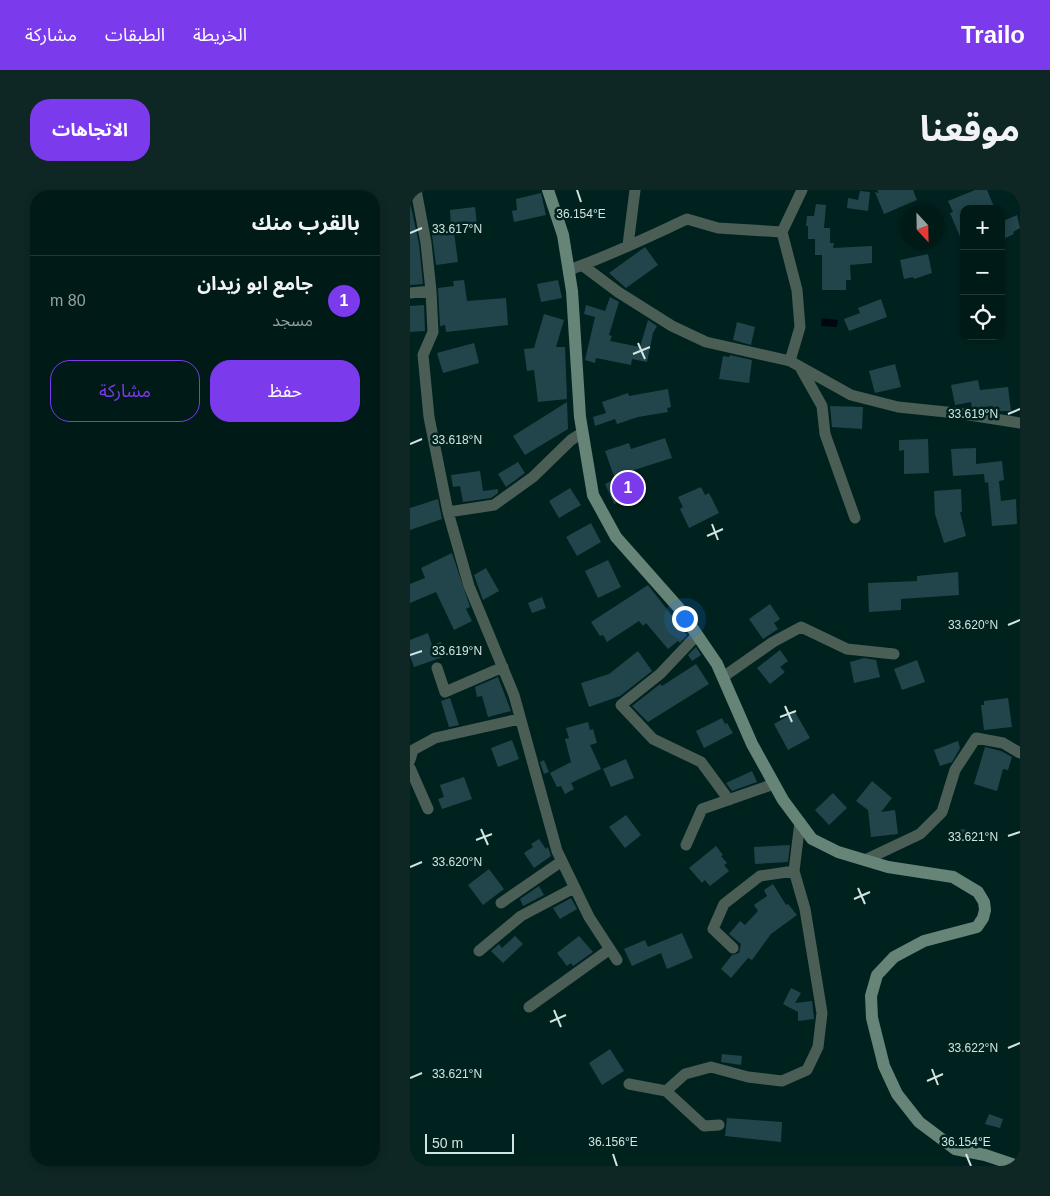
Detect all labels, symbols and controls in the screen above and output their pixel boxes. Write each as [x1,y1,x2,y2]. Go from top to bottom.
text: Trailo [961,21,1025,48]
text: مشاركة [25,25,77,45]
text: الطبقات [105,25,165,45]
text: الخريطة [193,25,247,45]
button: الاتجاهات [30,99,150,161]
text: موقعنا [920,109,1020,148]
north arrow [900,205,945,250]
map controls [960,205,1005,340]
button: + [960,205,1005,250]
text: 36.154°E [556,207,606,221]
text: بالقرب منك [252,211,360,234]
text: 33.617°N [432,222,482,236]
button: − [960,250,1005,295]
text: جامع ابو زيدان [197,273,313,294]
text: 80 m [50,292,86,309]
text: 1 [340,292,348,309]
button: locate [960,295,1005,340]
text: مسجد [272,312,313,329]
button: مشاركة [50,360,200,422]
button: حفظ [210,360,360,422]
text: 33.619°N [948,407,998,421]
text: 33.618°N [432,433,482,447]
pin: 1 [612,469,644,507]
your location [672,606,698,632]
text: 33.620°N [948,618,998,632]
text: 33.619°N [432,644,482,658]
text: 33.621°N [948,830,998,844]
text: 33.620°N [432,855,482,869]
text: 33.622°N [948,1041,998,1055]
text: 33.621°N [432,1067,482,1081]
scale bar [425,1131,514,1154]
text: 50 m [432,1135,463,1151]
text: 36.156°E [588,1135,638,1149]
text: 36.154°E [941,1135,991,1149]

